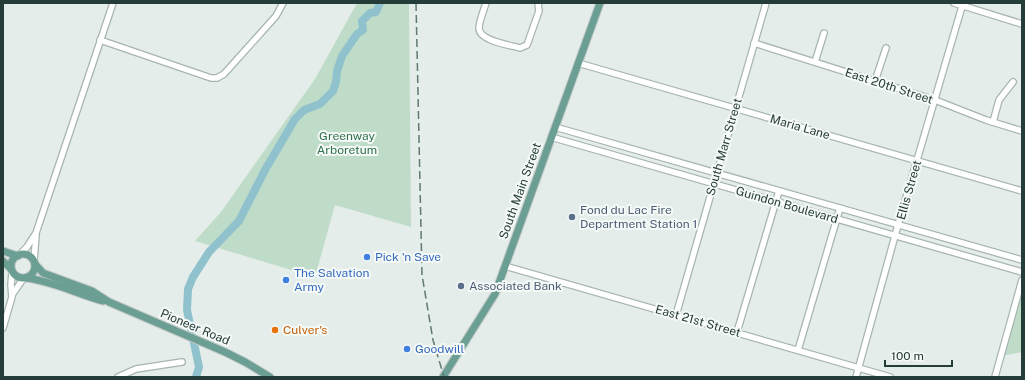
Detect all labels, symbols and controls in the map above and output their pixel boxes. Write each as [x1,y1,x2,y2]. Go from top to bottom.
street label: East 20th Street [843,65,935,107]
street label: South Marr Street [703,96,745,197]
street label: Maria Lane [768,112,832,142]
park label: Greenway Arboretum [317,129,377,157]
street label: South Main Street [496,141,544,241]
street label: Ellis Street [894,158,924,221]
street label: Guindon Boulevard [734,184,840,226]
place label: Fond du Lac Fire Department Station 1 [580,203,697,231]
marker: Fond du Lac Fire Department Station 1 [567,212,577,222]
place label: Pick 'n Save [375,250,441,264]
marker: Pick 'n Save [362,252,372,262]
place label: The Salvation Army [294,266,369,294]
marker: The Salvation Army [281,275,291,285]
place label: Associated Bank [469,279,562,293]
marker: Associated Bank [456,281,466,291]
street label: East 21st Street [654,302,743,340]
street label: Pioneer Road [158,306,232,348]
place label: Culver's [283,323,327,337]
marker: Culver's [270,325,280,335]
place label: Goodwill [415,342,464,356]
scale bar [885,342,952,368]
marker: Goodwill [402,344,412,354]
text: 100 m [891,349,924,363]

